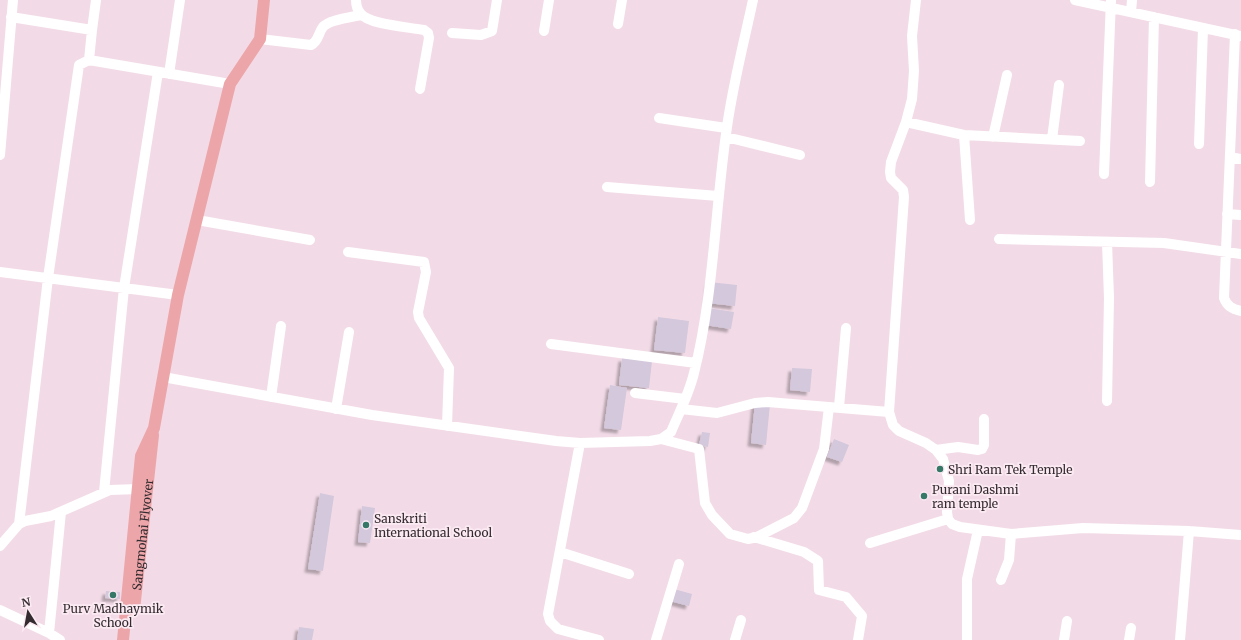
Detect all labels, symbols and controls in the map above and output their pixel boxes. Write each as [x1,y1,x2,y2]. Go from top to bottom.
place label: Shri Ram Tek Temple [948,462,1072,477]
marker: Shri Ram Tek Temple [935,464,945,474]
street label: Sangmohai Flyover [129,477,156,591]
place label: Purani Dashmi ram temple [932,482,1019,511]
marker: Purani Dashmi ram temple [919,491,929,501]
place label: Sanskriti International School [374,511,492,540]
marker: Sanskriti International School [361,520,371,530]
marker: Purv Madhaymik School [108,590,118,600]
north arrow [8,592,48,632]
text: N [20,594,32,610]
place label: Purv Madhaymik School [63,601,164,630]

